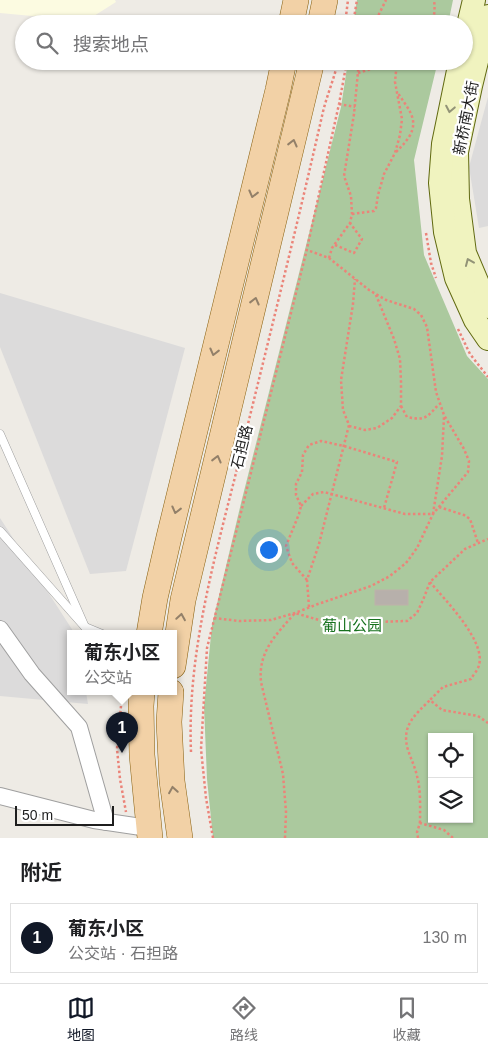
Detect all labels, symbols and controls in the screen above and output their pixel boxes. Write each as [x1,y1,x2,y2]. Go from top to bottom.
search box [15,15,473,70]
icon: search [33,29,61,57]
text: 搜索地点 [73,34,149,55]
street label: 新桥南大街 [450,79,481,156]
one-way arrow [445,105,456,113]
one-way arrow [287,139,298,148]
one-way arrow [248,189,259,198]
one-way arrow [465,258,475,267]
one-way arrow [249,297,260,306]
one-way arrow [210,347,220,355]
street label: 石担路 [228,423,255,471]
one-way arrow [211,455,222,464]
one-way arrow [171,505,182,514]
your location [256,537,282,563]
one-way arrow [175,613,185,622]
park label: 葡山公园 [322,617,382,634]
popup [67,630,177,695]
text: 葡东小区 [84,642,160,663]
text: 公交站 [84,669,132,686]
pin: 1 [106,712,138,753]
map controls [428,733,473,823]
button: locate [428,733,473,778]
button: layers [428,778,473,823]
one-way arrow [168,785,179,793]
scale bar [15,803,114,826]
text: 50 m [22,807,53,823]
text: 附近 [20,861,62,884]
text: 葡东小区 [68,918,144,939]
text: 1 [33,929,41,946]
text: 130 m [423,929,467,946]
text: 公交站 · 石担路 [68,945,178,962]
tab: 地图 [67,994,95,1044]
tab: 路线 [230,994,258,1044]
tab: 收藏 [393,994,421,1044]

